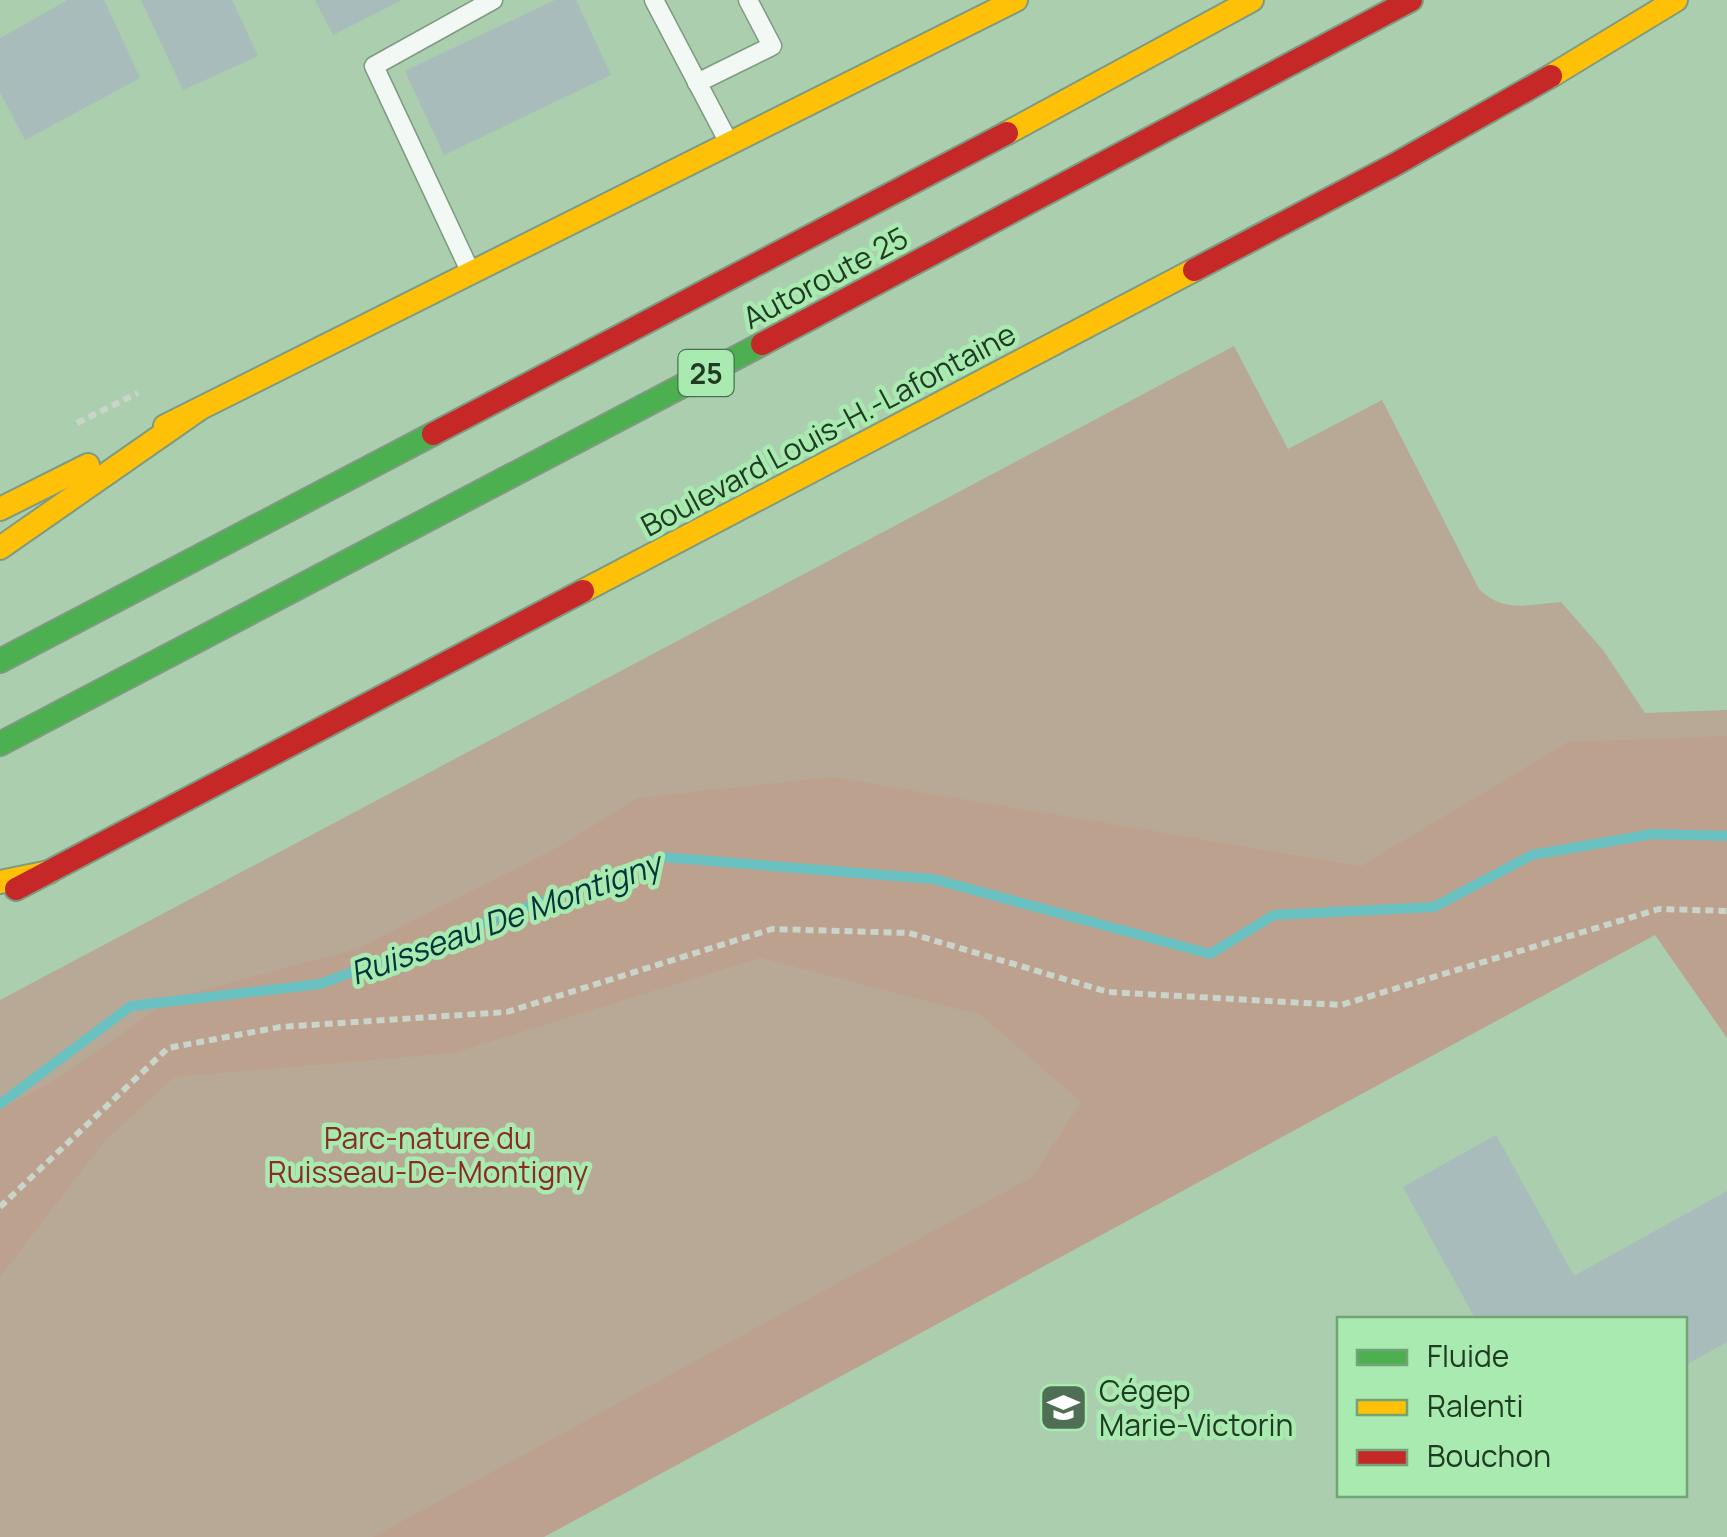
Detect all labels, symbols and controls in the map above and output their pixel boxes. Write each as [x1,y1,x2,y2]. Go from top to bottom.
street label: Autoroute 25 [735,216,915,338]
street label: Boulevard Louis-H.-Lafontaine [634,313,1022,545]
road number: 25 [678,350,734,396]
water label: Ruisseau De Montigny [343,840,670,995]
park label: Parc-nature du Ruisseau-De-Montigny [268,1117,588,1192]
legend [1337,1317,1687,1497]
text: Fluide [1427,1335,1509,1376]
place label: Cégep Marie-Victorin [1099,1370,1293,1445]
school or university icon: Cégep Marie-Victorin [1038,1381,1090,1433]
text: Ralenti [1427,1385,1524,1426]
text: Bouchon [1427,1435,1551,1476]

